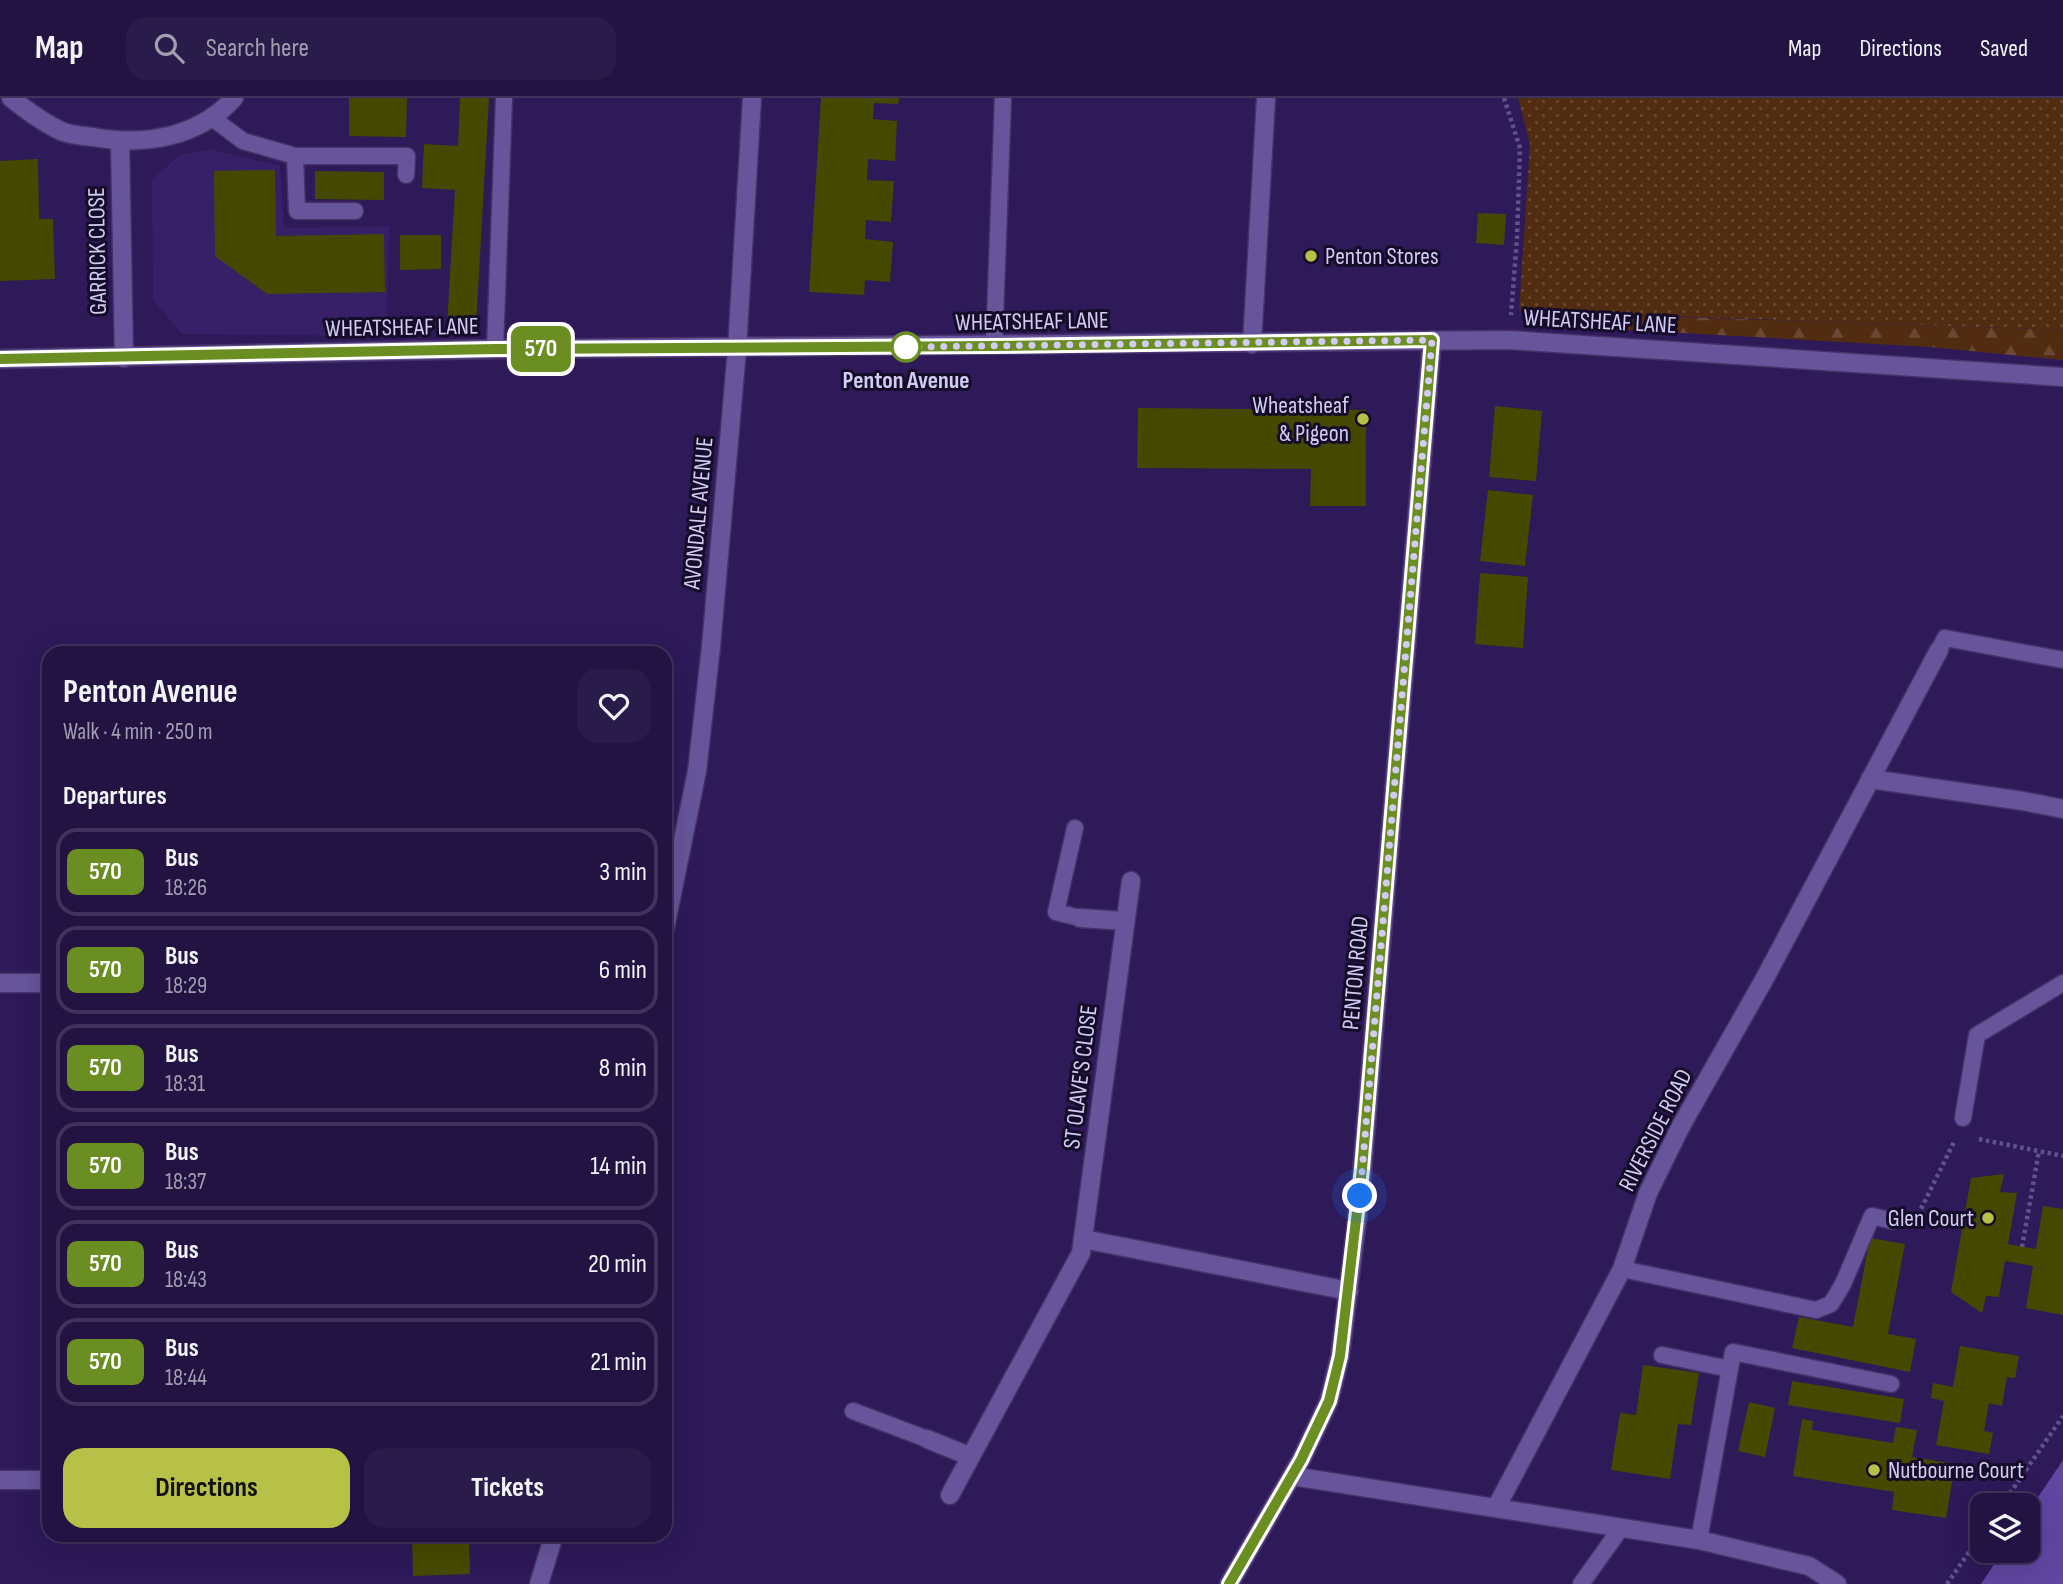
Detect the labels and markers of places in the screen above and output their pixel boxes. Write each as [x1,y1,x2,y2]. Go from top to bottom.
place label: Penton Stores [1325,242,1439,271]
marker: Penton Stores [1303,248,1319,264]
marker: Penton Avenue [891,332,921,362]
place label: Penton Avenue [843,366,970,395]
place label: Wheatsheaf & Pigeon [1252,391,1350,448]
marker: Wheatsheaf & Pigeon [1355,411,1371,427]
place label: Glen Court [1888,1204,1974,1233]
marker: Glen Court [1980,1210,1996,1226]
place label: Nutbourne Court [1888,1456,2024,1485]
marker: Nutbourne Court [1866,1462,1882,1478]

